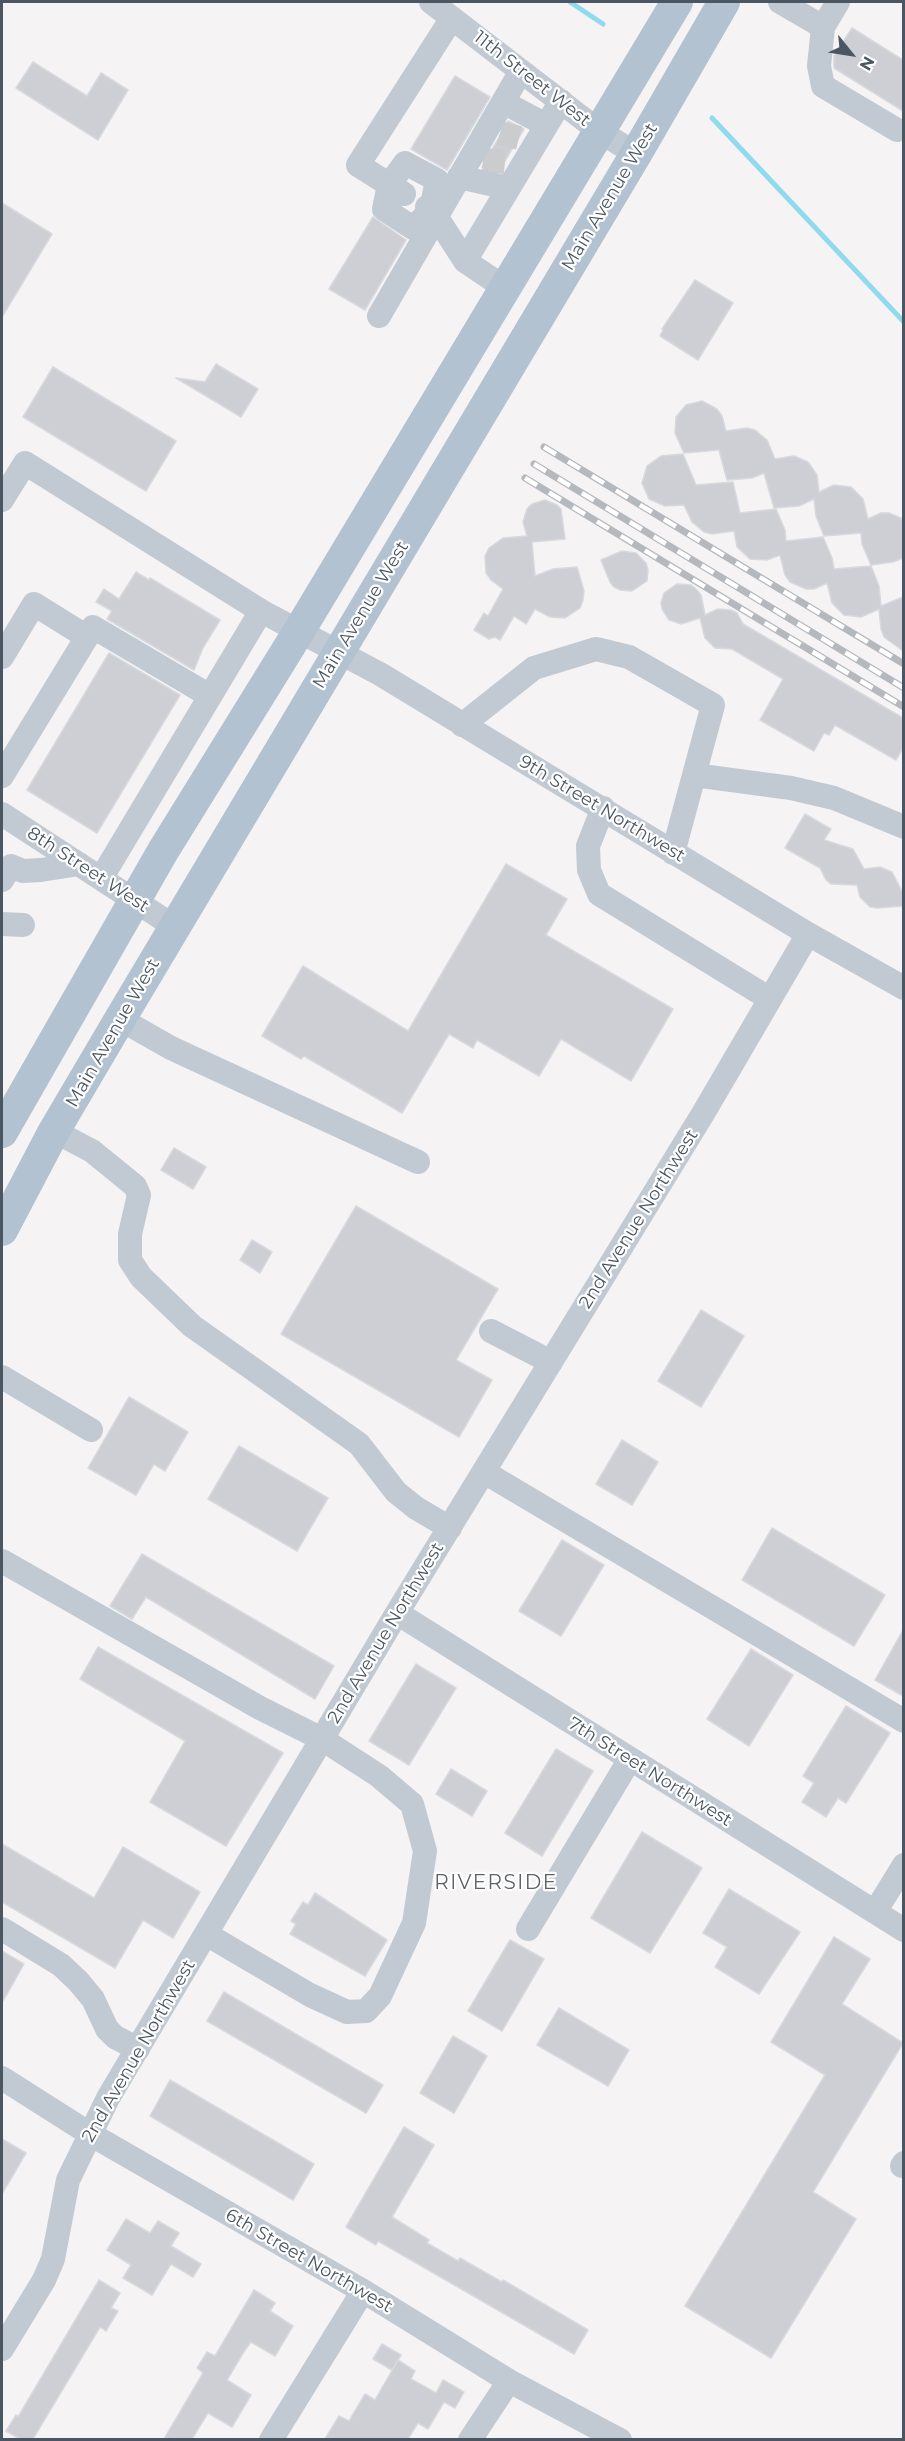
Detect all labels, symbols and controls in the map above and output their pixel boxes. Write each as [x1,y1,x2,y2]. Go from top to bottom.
north arrow [821,24,881,84]
street label: 11th Street West [469,27,595,131]
text: N [856,53,878,74]
street label: Main Avenue West [557,119,663,275]
street label: Main Avenue West [308,537,414,693]
street label: 9th Street Northwest [515,751,689,867]
street label: 8th Street West [23,823,153,917]
street label: Main Avenue West [62,955,164,1111]
street label: 2nd Avenue Northwest [575,1125,703,1313]
street label: 2nd Avenue Northwest [323,1539,449,1727]
street label: 7th Street Northwest [564,1713,736,1831]
district label: RIVERSIDE [434,1871,558,1895]
street label: 2nd Avenue Northwest [78,1956,200,2146]
street label: 6th Street Northwest [222,2204,396,2318]

